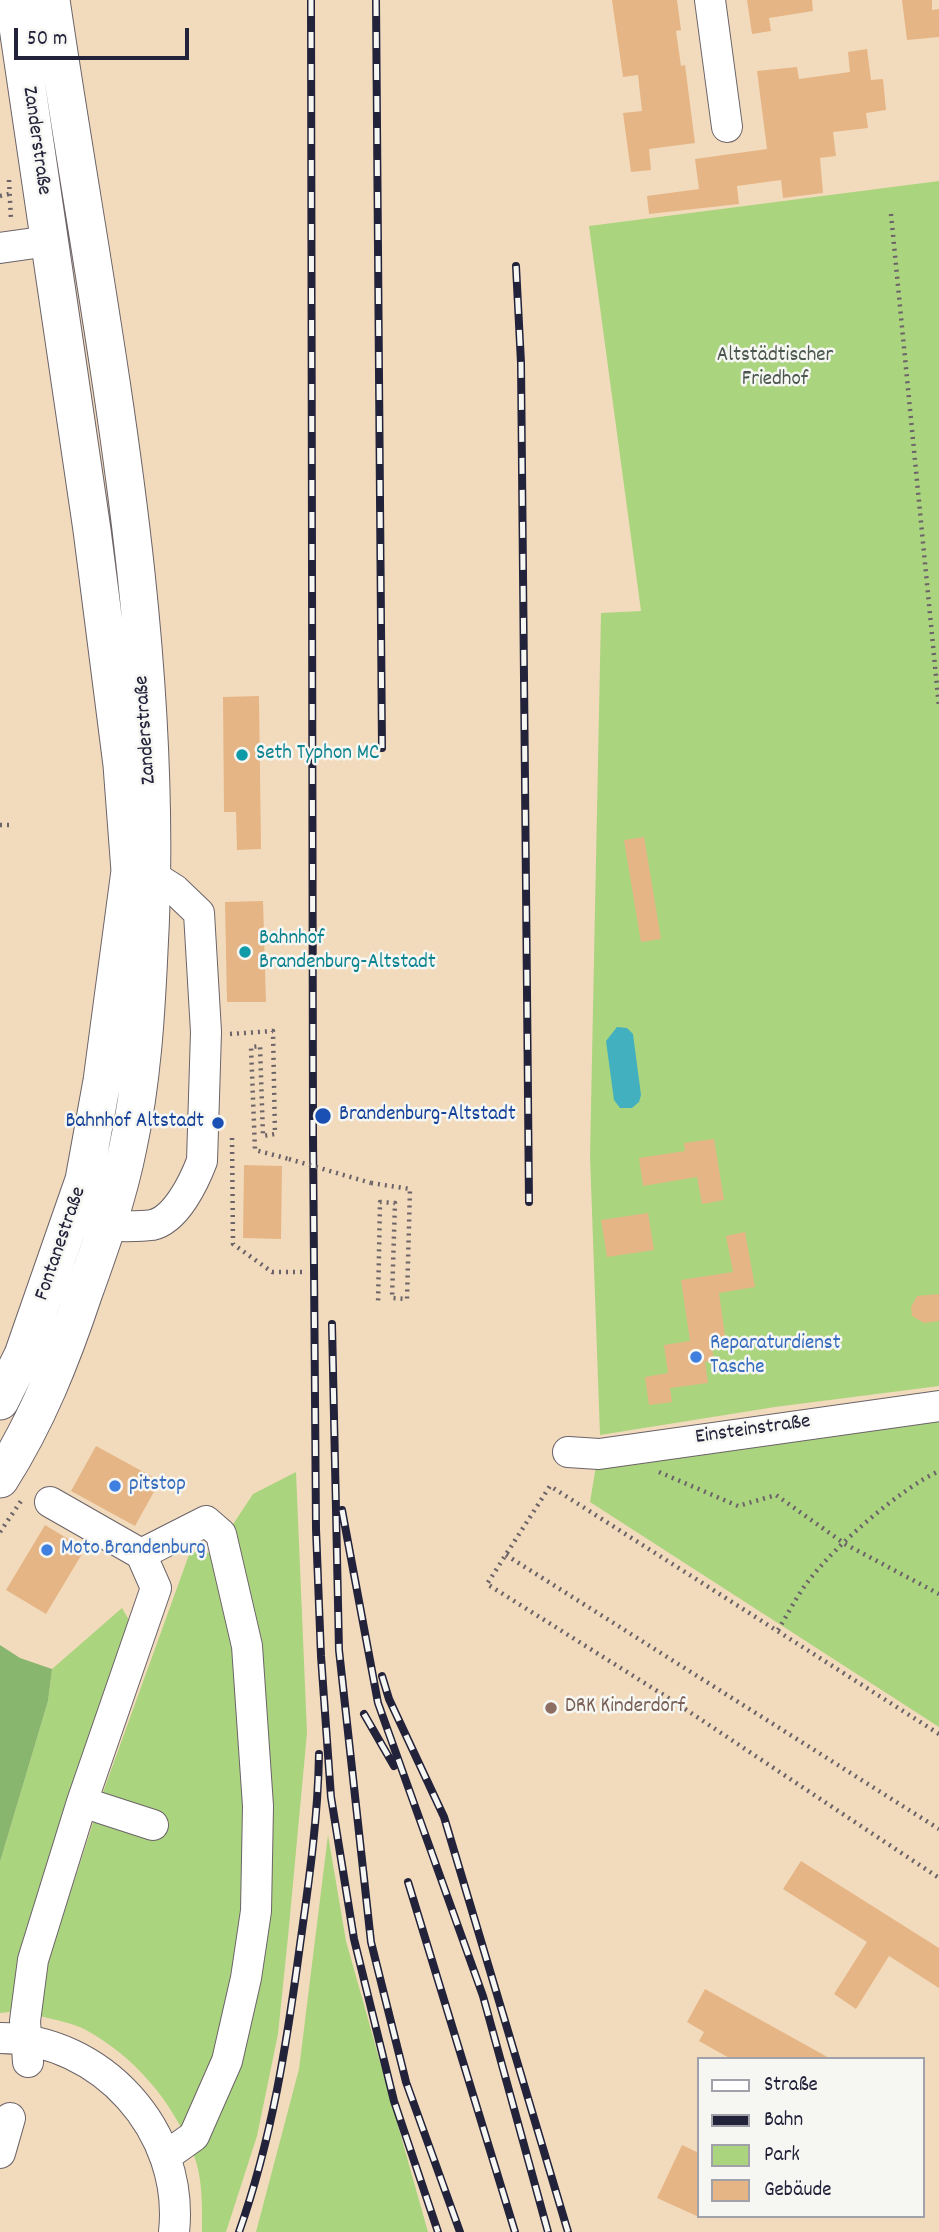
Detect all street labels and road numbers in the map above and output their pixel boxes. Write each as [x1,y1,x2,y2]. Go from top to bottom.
street label: Zanderstraße [15,85,55,197]
street label: Zanderstraße [131,675,163,785]
street label: Fontanestraße [31,1184,93,1304]
street label: Einsteinstraße [694,1410,812,1452]

